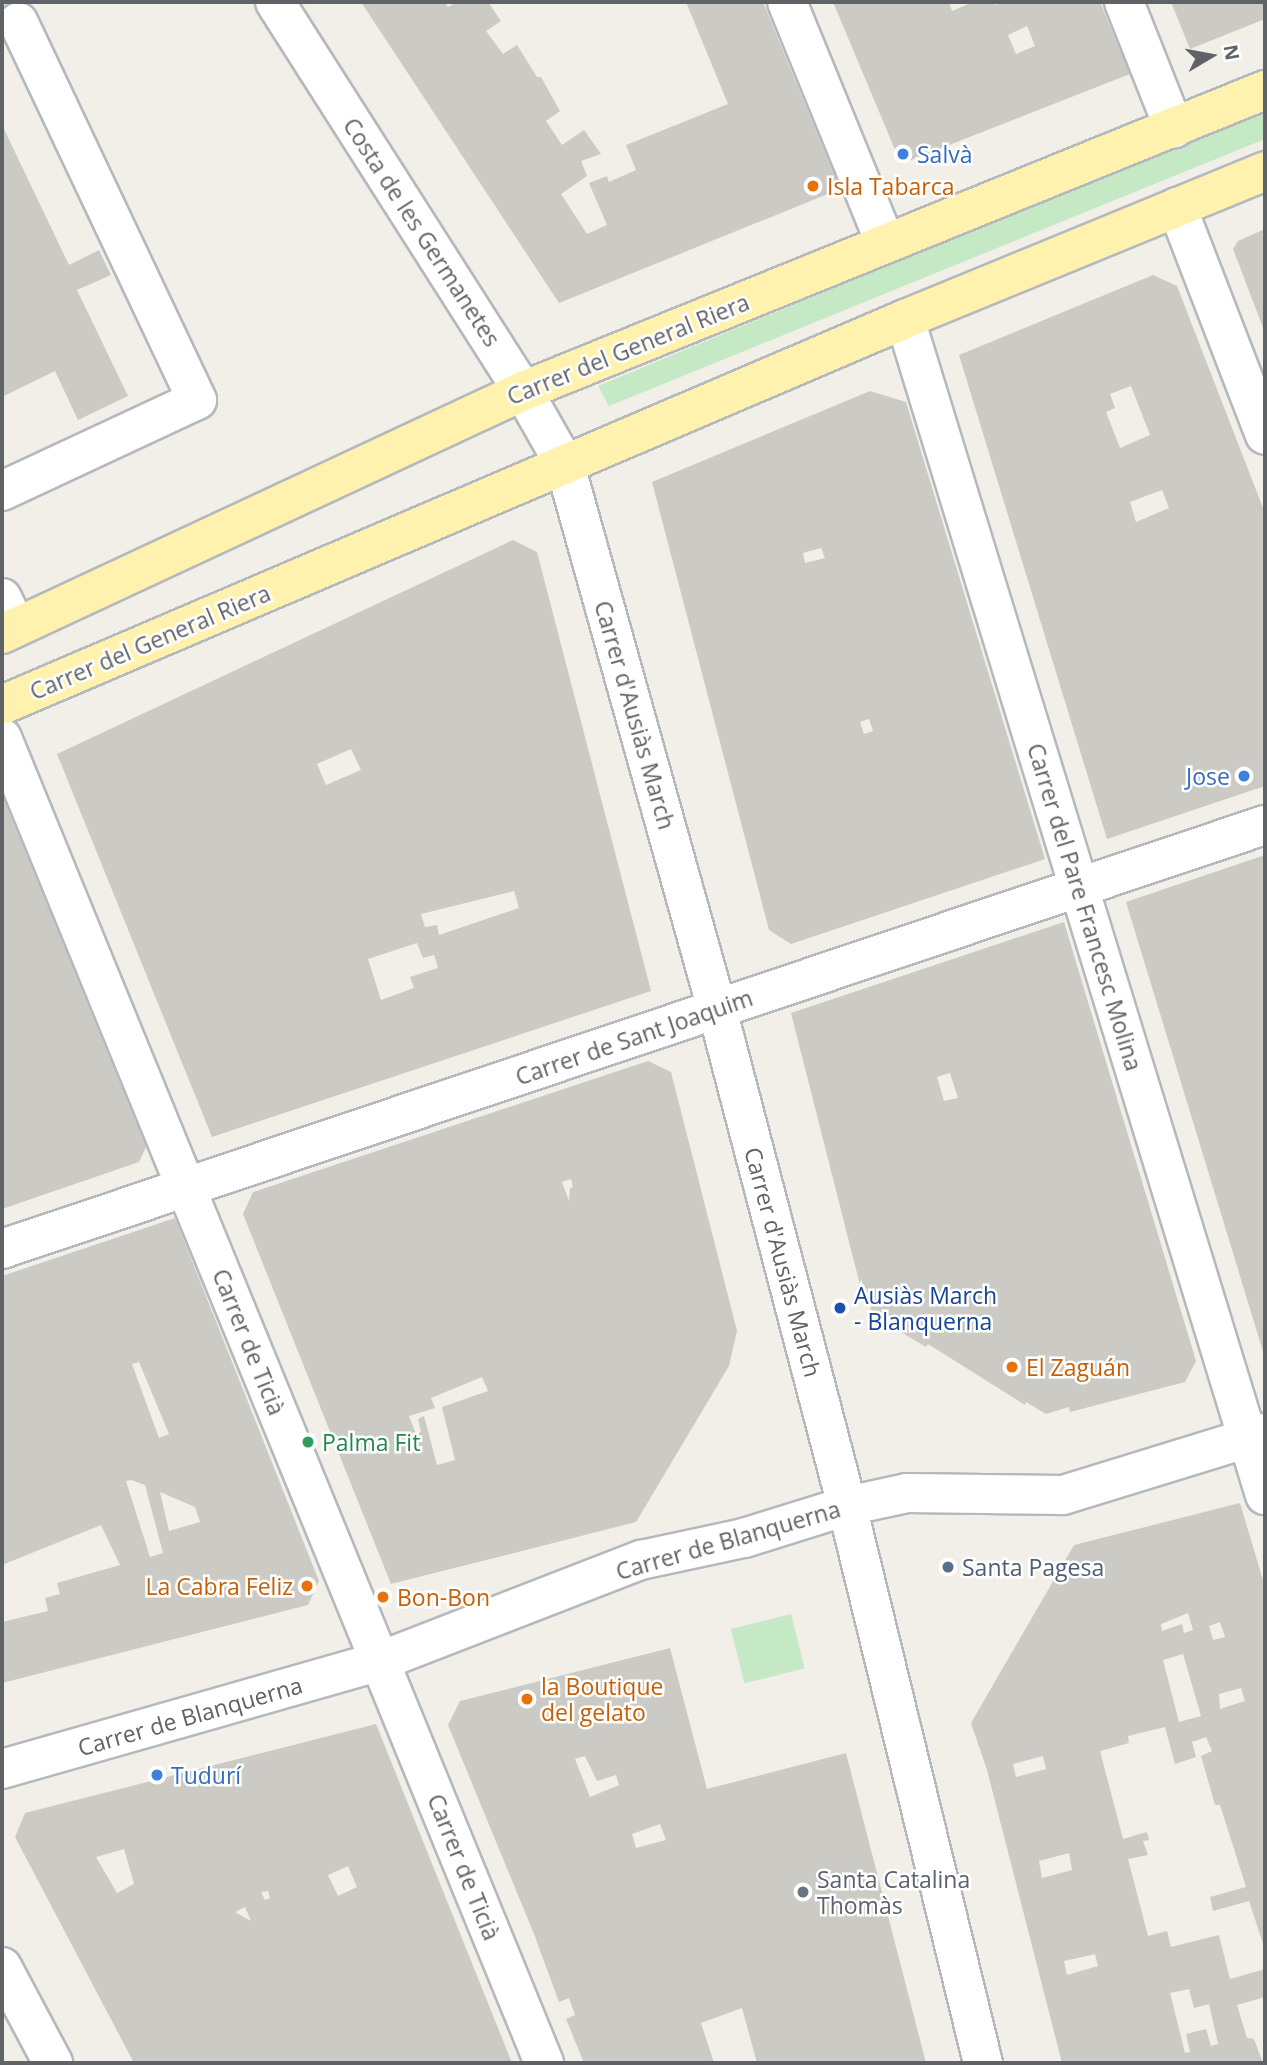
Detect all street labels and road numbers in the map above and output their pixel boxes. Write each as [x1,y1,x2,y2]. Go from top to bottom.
street label: Costa de les Germanetes [338,112,506,352]
street label: Carrer del General Riera [503,288,753,410]
street label: Carrer del General Riera [25,579,275,705]
street label: Carrer d'Ausiàs March [589,597,681,833]
street label: Carrer del Pare Francesc Molina [1022,740,1148,1074]
street label: Carrer de Sant Joaquim [512,983,756,1091]
street label: Carrer d'Ausiàs March [739,1144,827,1380]
street label: Carrer de Ticià [207,1265,291,1419]
street label: Carrer de Blanquerna [613,1495,843,1585]
street label: Carrer de Blanquerna [75,1671,305,1761]
street label: Carrer de Ticià [422,1790,506,1944]

